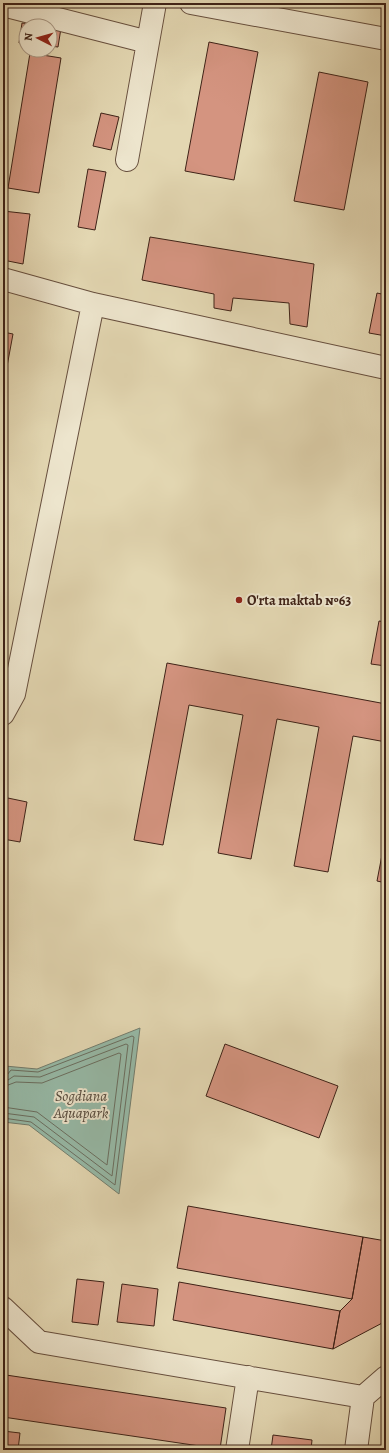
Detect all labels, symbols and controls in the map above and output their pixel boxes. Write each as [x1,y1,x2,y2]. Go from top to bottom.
north arrow [18,18,58,58]
text: N [21,32,36,42]
place label: O'rta maktab №63 [247,591,351,610]
marker: O'rta maktab №63 [234,595,244,605]
water label: Sogdiana Aquapark [53,1086,109,1123]

